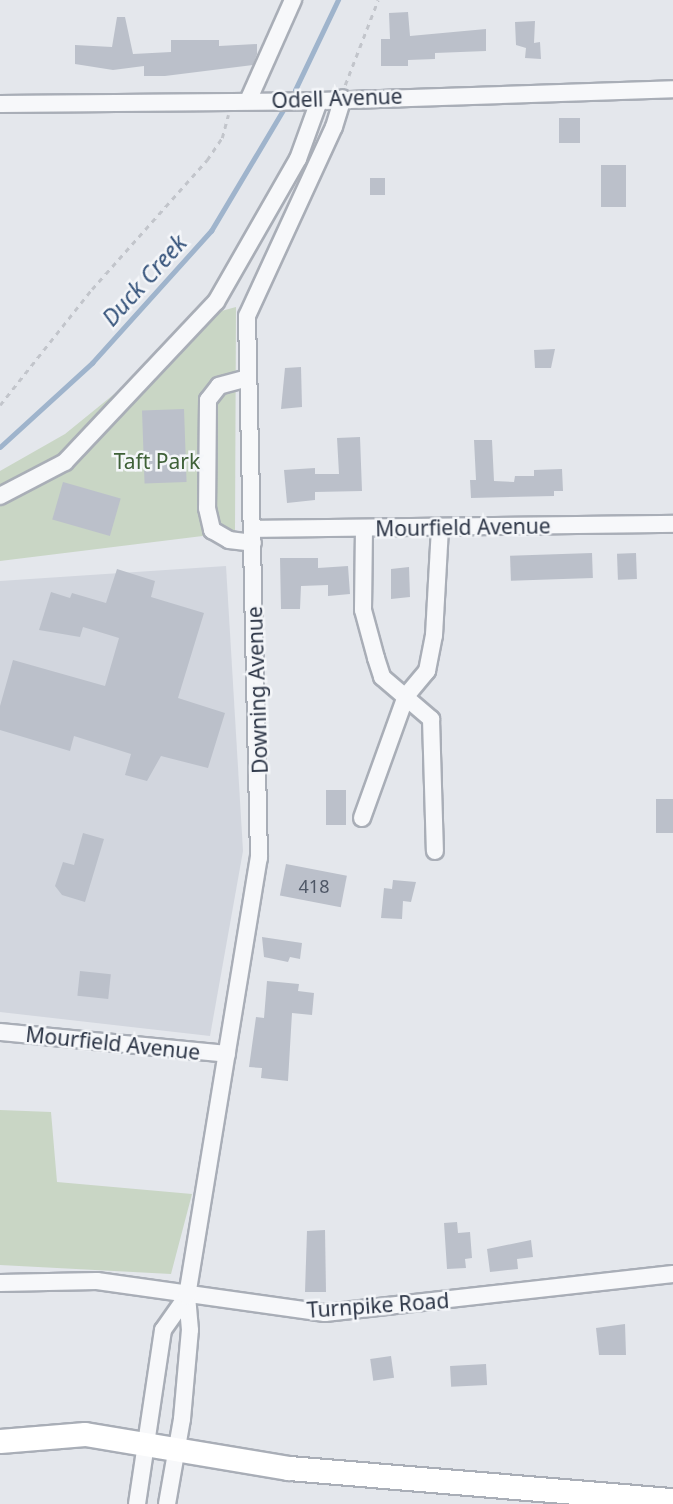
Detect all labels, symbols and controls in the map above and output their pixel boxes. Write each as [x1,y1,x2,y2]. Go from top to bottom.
street label: Odell Avenue [271,83,403,113]
water label: Duck Creek [96,229,192,331]
park label: Taft Park [114,448,200,474]
street label: Mourfield Avenue [375,513,551,541]
street label: Downing Avenue [241,606,273,774]
house number: 418 [299,875,329,897]
street label: Mourfield Avenue [24,1021,202,1065]
street label: Turnpike Road [306,1287,450,1323]

